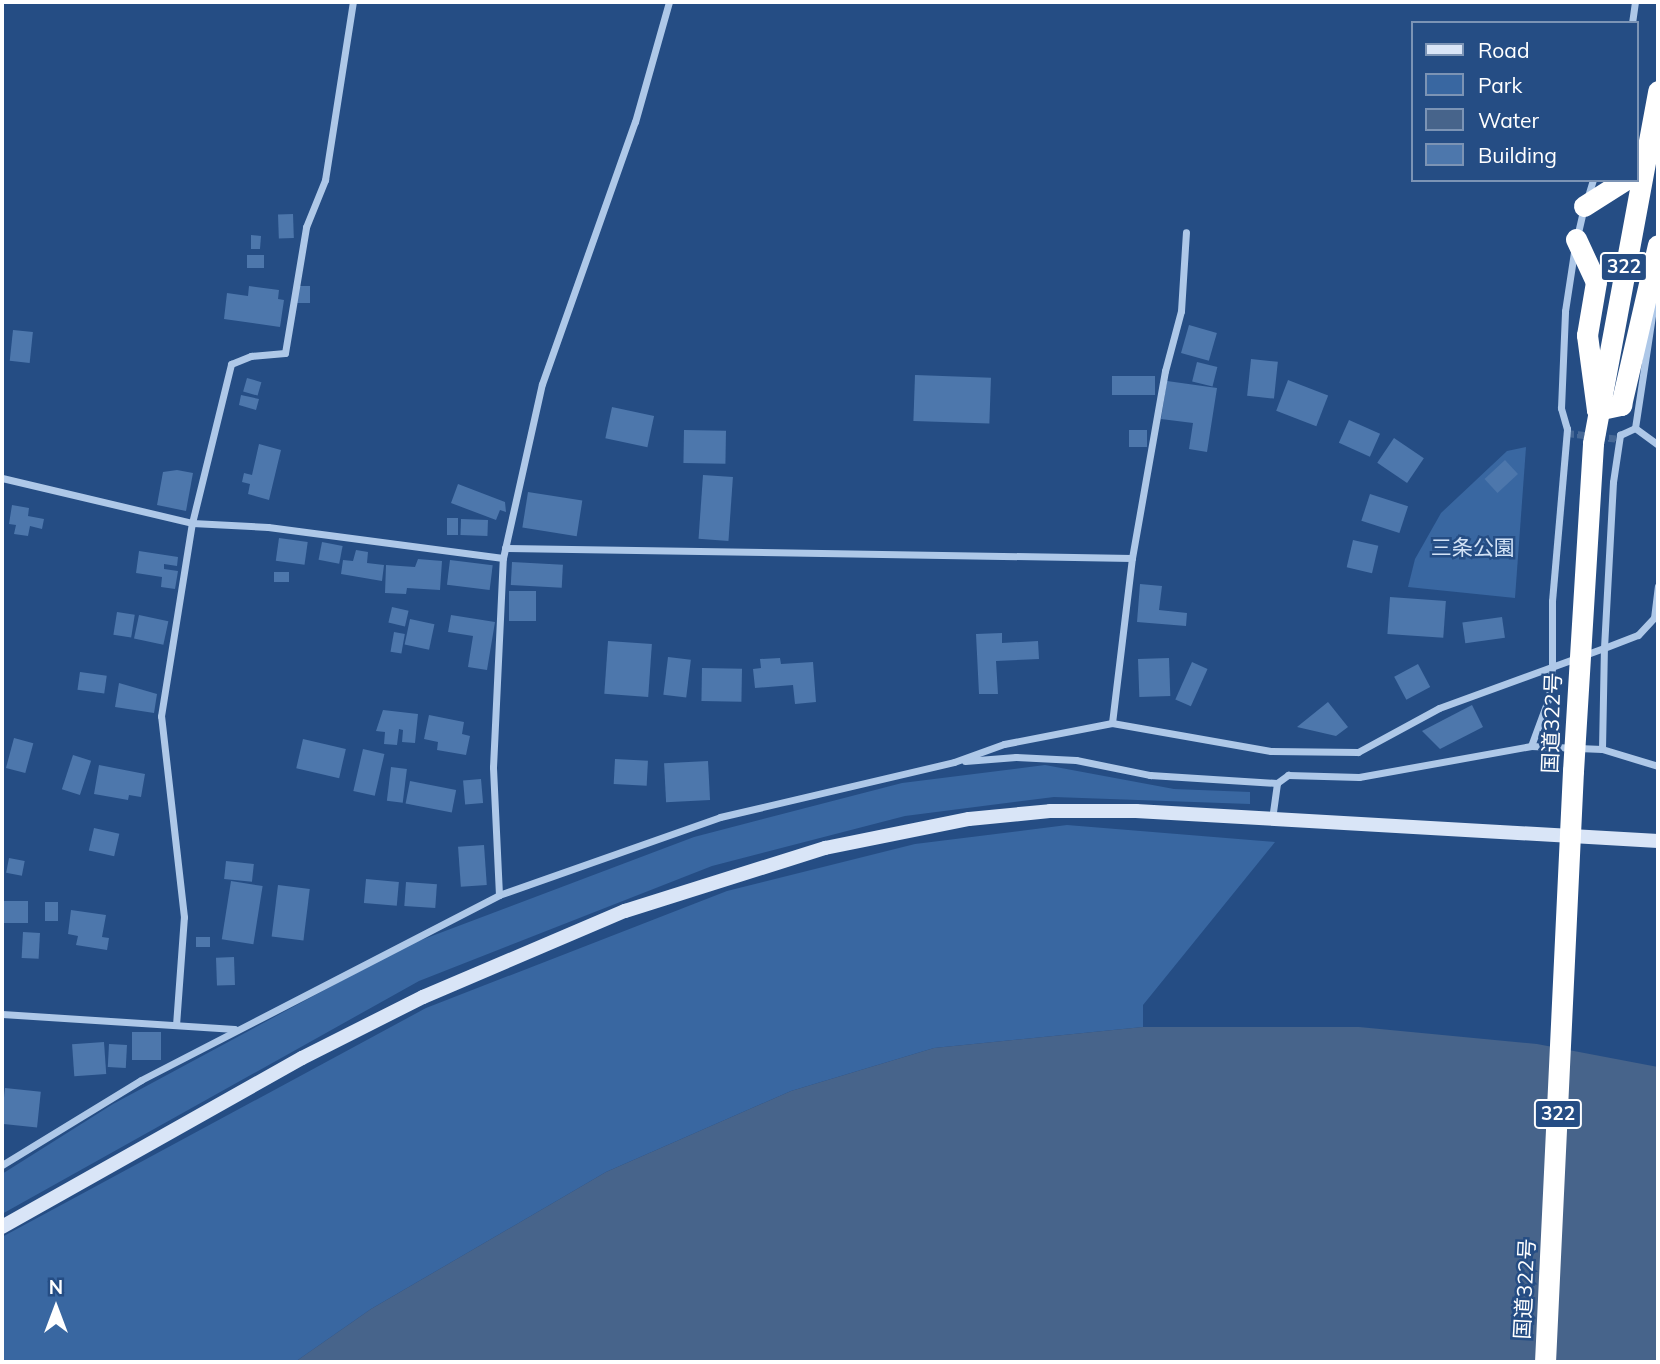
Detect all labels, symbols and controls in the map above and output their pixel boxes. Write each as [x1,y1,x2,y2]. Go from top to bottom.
legend [1412,21,1639,182]
text: Road [1478,37,1529,63]
text: Park [1478,72,1522,98]
text: Water [1478,107,1539,133]
text: Building [1478,142,1557,168]
road number: 322 [1600,252,1648,282]
park label: 三条公園 [1431,534,1515,560]
street label: 国道322号 [1537,672,1565,774]
road number: 322 [1534,1098,1582,1130]
street label: 国道322号 [1509,1238,1539,1340]
north arrow [21,1273,91,1343]
text: N [49,1275,63,1299]

